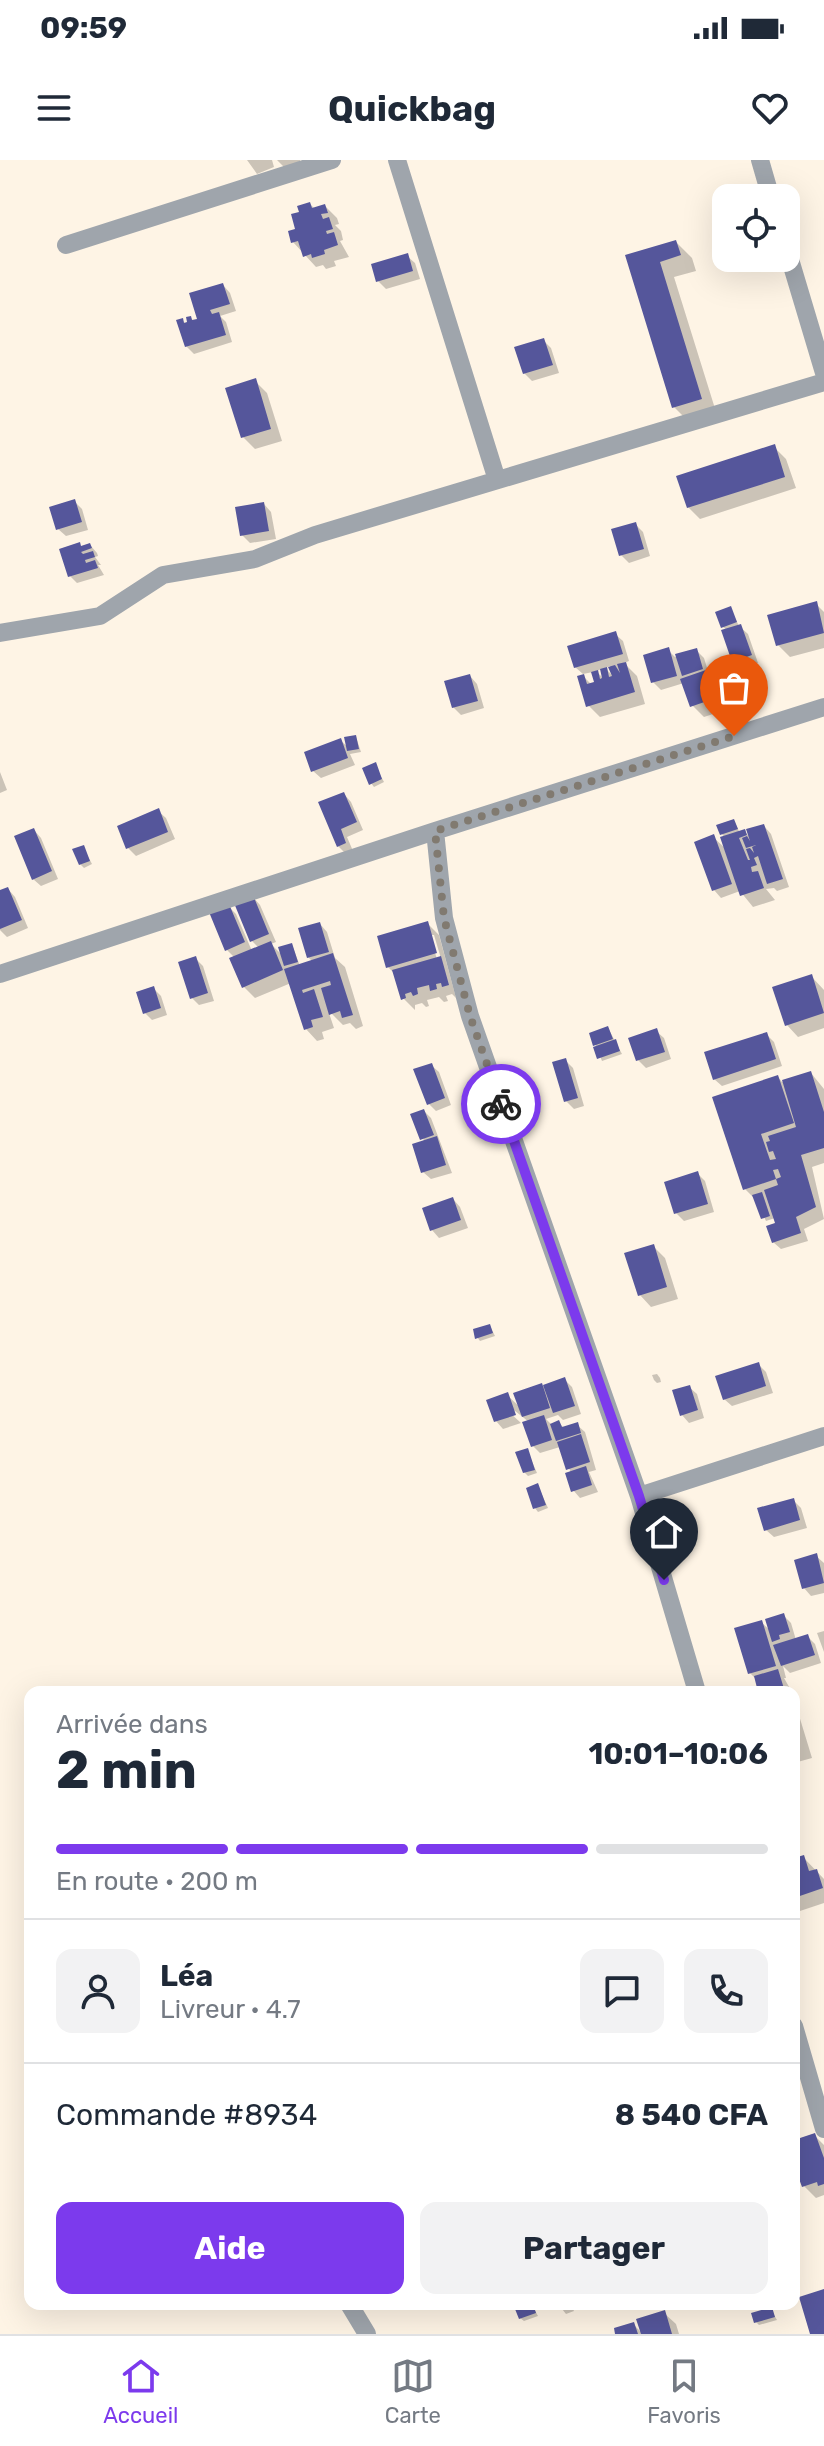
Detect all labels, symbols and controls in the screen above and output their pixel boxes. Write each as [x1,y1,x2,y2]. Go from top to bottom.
text: 09:59 [40,10,127,46]
icon: menu [32,86,76,130]
icon: heart [748,86,792,130]
text: Quickbag [328,87,496,130]
map controls [712,184,800,272]
button: locate [712,184,800,272]
pin [700,654,768,736]
icon: bag [712,666,756,710]
courier [461,1064,541,1144]
icon: bike [479,1082,523,1126]
pin [630,1498,698,1580]
icon: home [642,1510,686,1554]
text: Arrivée dans [56,1709,208,1740]
text: 10:01–10:06 [588,1736,768,1772]
text: 2 min [56,1739,197,1801]
text: En route · 200 m [56,1866,258,1897]
button: person [56,1949,140,2033]
button: chat [580,1949,664,2033]
button: phone [684,1949,768,2033]
text: Léa [160,1958,213,1994]
text: Livreur · 4.7 [160,1994,301,2025]
text: Commande #8934 [56,2097,317,2133]
text: 8 540 CFA [615,2097,768,2133]
button: Aide [56,2202,404,2294]
button: Partager [420,2202,768,2294]
tab: Accueil [103,2354,178,2429]
tab: Carte [385,2354,441,2429]
tab: Favoris [647,2354,721,2429]

